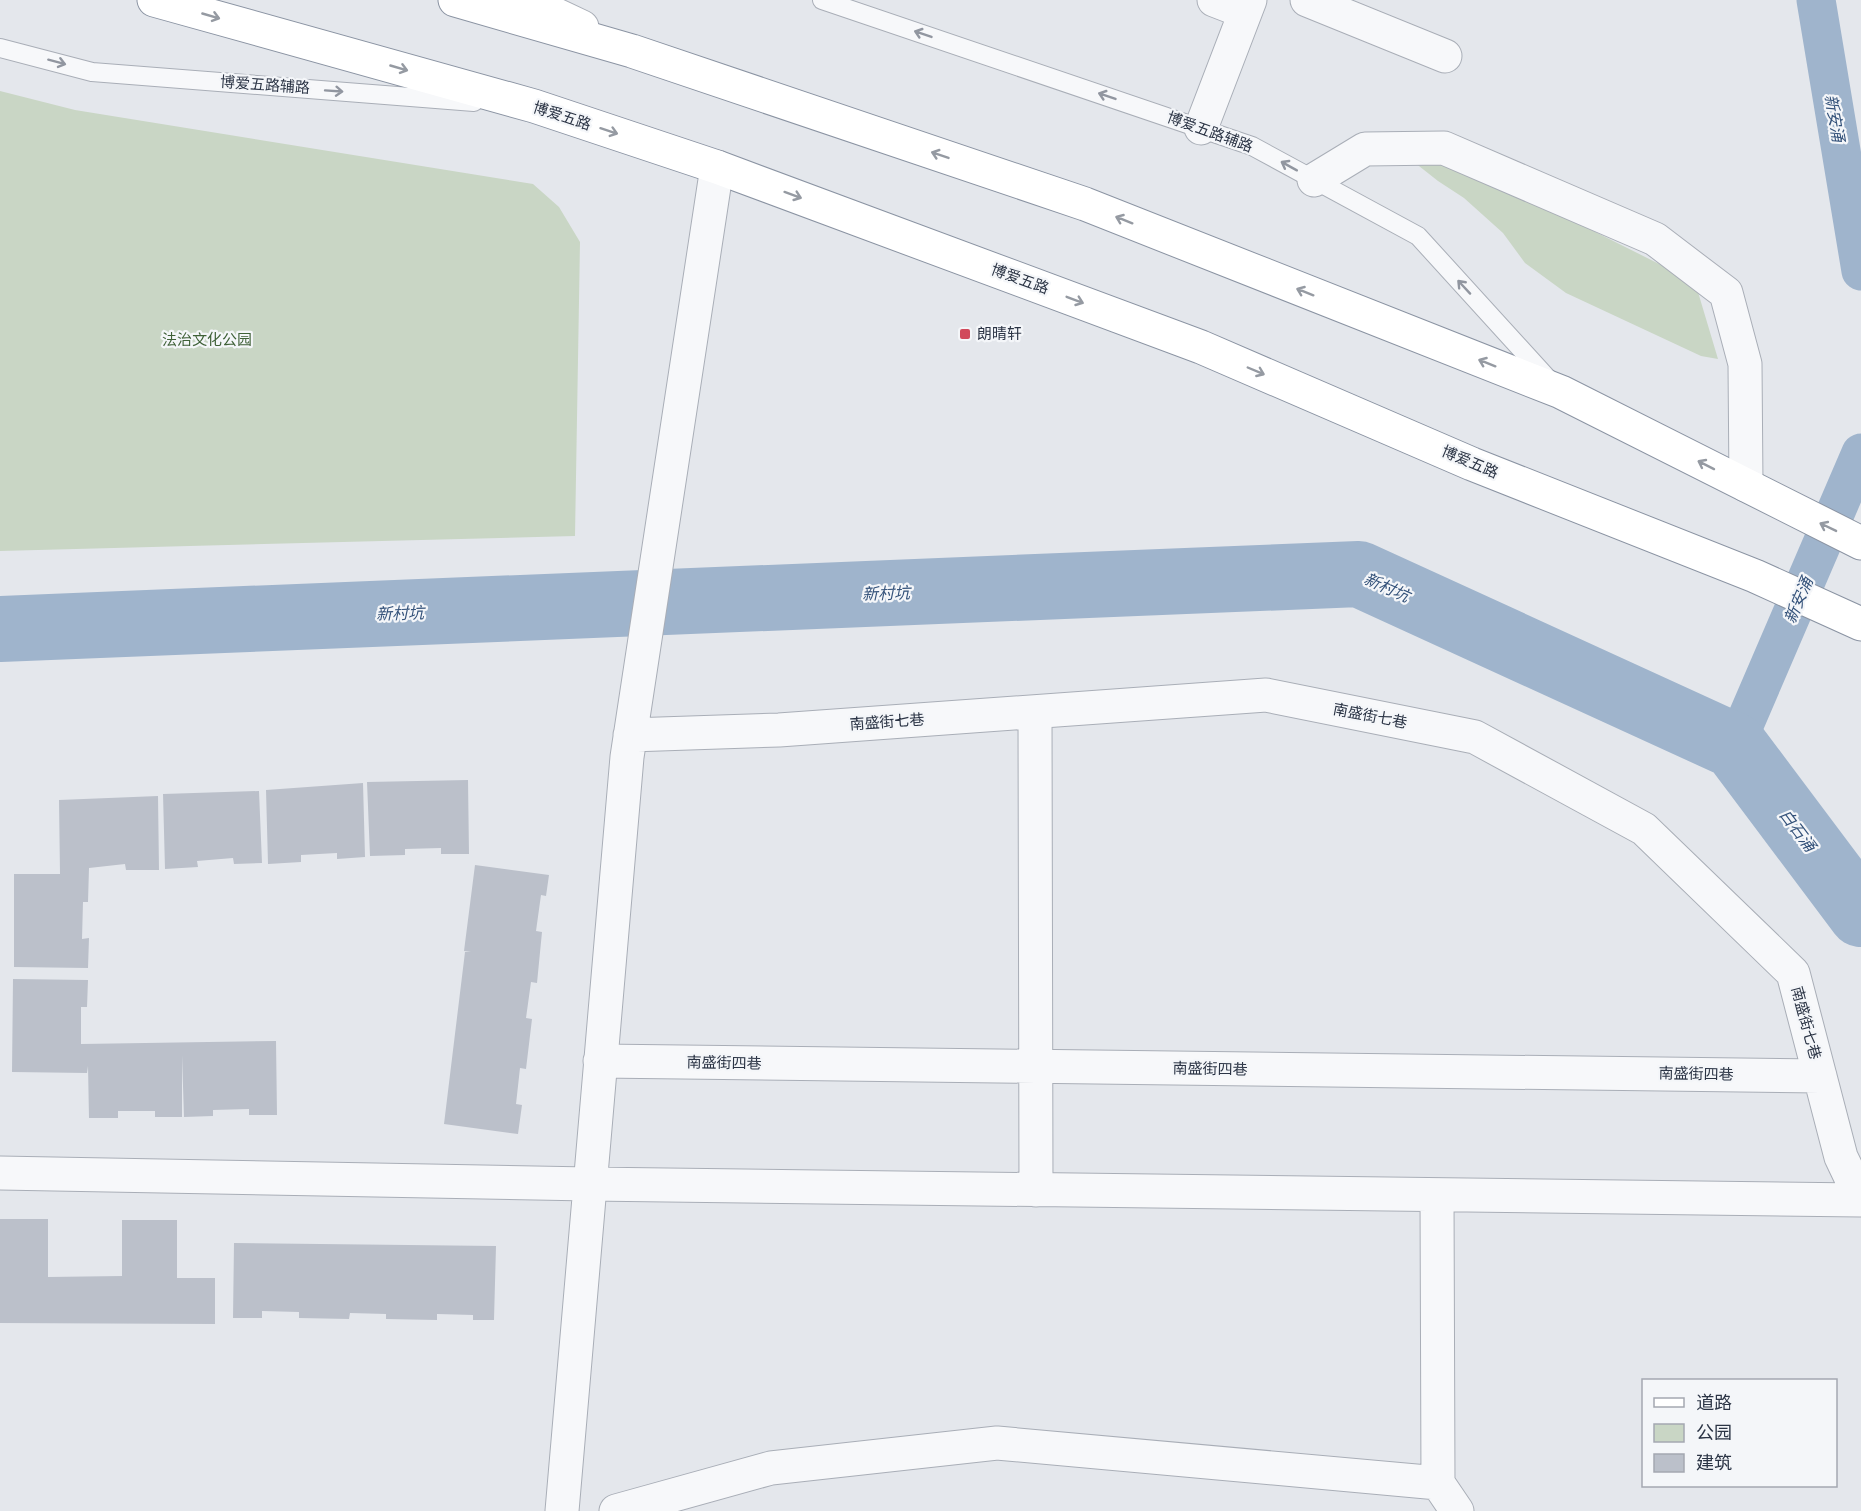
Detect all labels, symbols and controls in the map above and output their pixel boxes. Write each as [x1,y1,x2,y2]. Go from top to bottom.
one-way arrow [201,11,220,22]
one-way arrow [913,28,932,39]
one-way arrow [47,57,66,69]
one-way arrow [389,63,408,75]
street label: 博爱五路辅路 [219,73,311,97]
one-way arrow [323,85,343,96]
one-way arrow [1098,90,1117,101]
water label: 新安涌 [1821,93,1848,145]
street label: 博爱五路 [531,98,593,134]
street label: 博爱五路辅路 [1165,108,1255,156]
one-way arrow [599,126,618,137]
one-way arrow [931,149,950,160]
one-way arrow [1281,160,1298,172]
one-way arrow [784,190,802,201]
one-way arrow [1115,214,1134,225]
street label: 博爱五路 [989,260,1051,298]
one-way arrow [1457,280,1471,295]
one-way arrow [1297,285,1315,296]
one-way arrow [1065,295,1083,306]
place label: 朗晴轩 [977,325,1022,343]
marker: 朗晴轩 [958,327,972,341]
park label: 法治文化公园 [162,331,252,349]
one-way arrow [1478,357,1497,368]
one-way arrow [1247,366,1265,377]
street label: 博爱五路 [1439,442,1501,482]
one-way arrow [1698,459,1716,471]
one-way arrow [1820,521,1838,532]
water label: 新村坑 [1361,569,1414,607]
water label: 新安涌 [1780,573,1817,626]
water label: 新村坑 [862,583,912,604]
water label: 新村坑 [376,603,426,624]
street label: 南盛街七巷 [1331,700,1409,732]
street label: 南盛街七巷 [849,710,925,734]
water label: 白石涌 [1776,805,1821,857]
street label: 南盛街七巷 [1788,984,1824,1062]
street label: 南盛街四巷 [686,1053,762,1073]
street label: 南盛街四巷 [1172,1059,1248,1079]
street label: 南盛街四巷 [1658,1064,1734,1084]
legend [1642,1379,1837,1487]
text: 道路 [1696,1392,1732,1414]
text: 公园 [1696,1422,1732,1444]
text: 建筑 [1696,1452,1732,1474]

